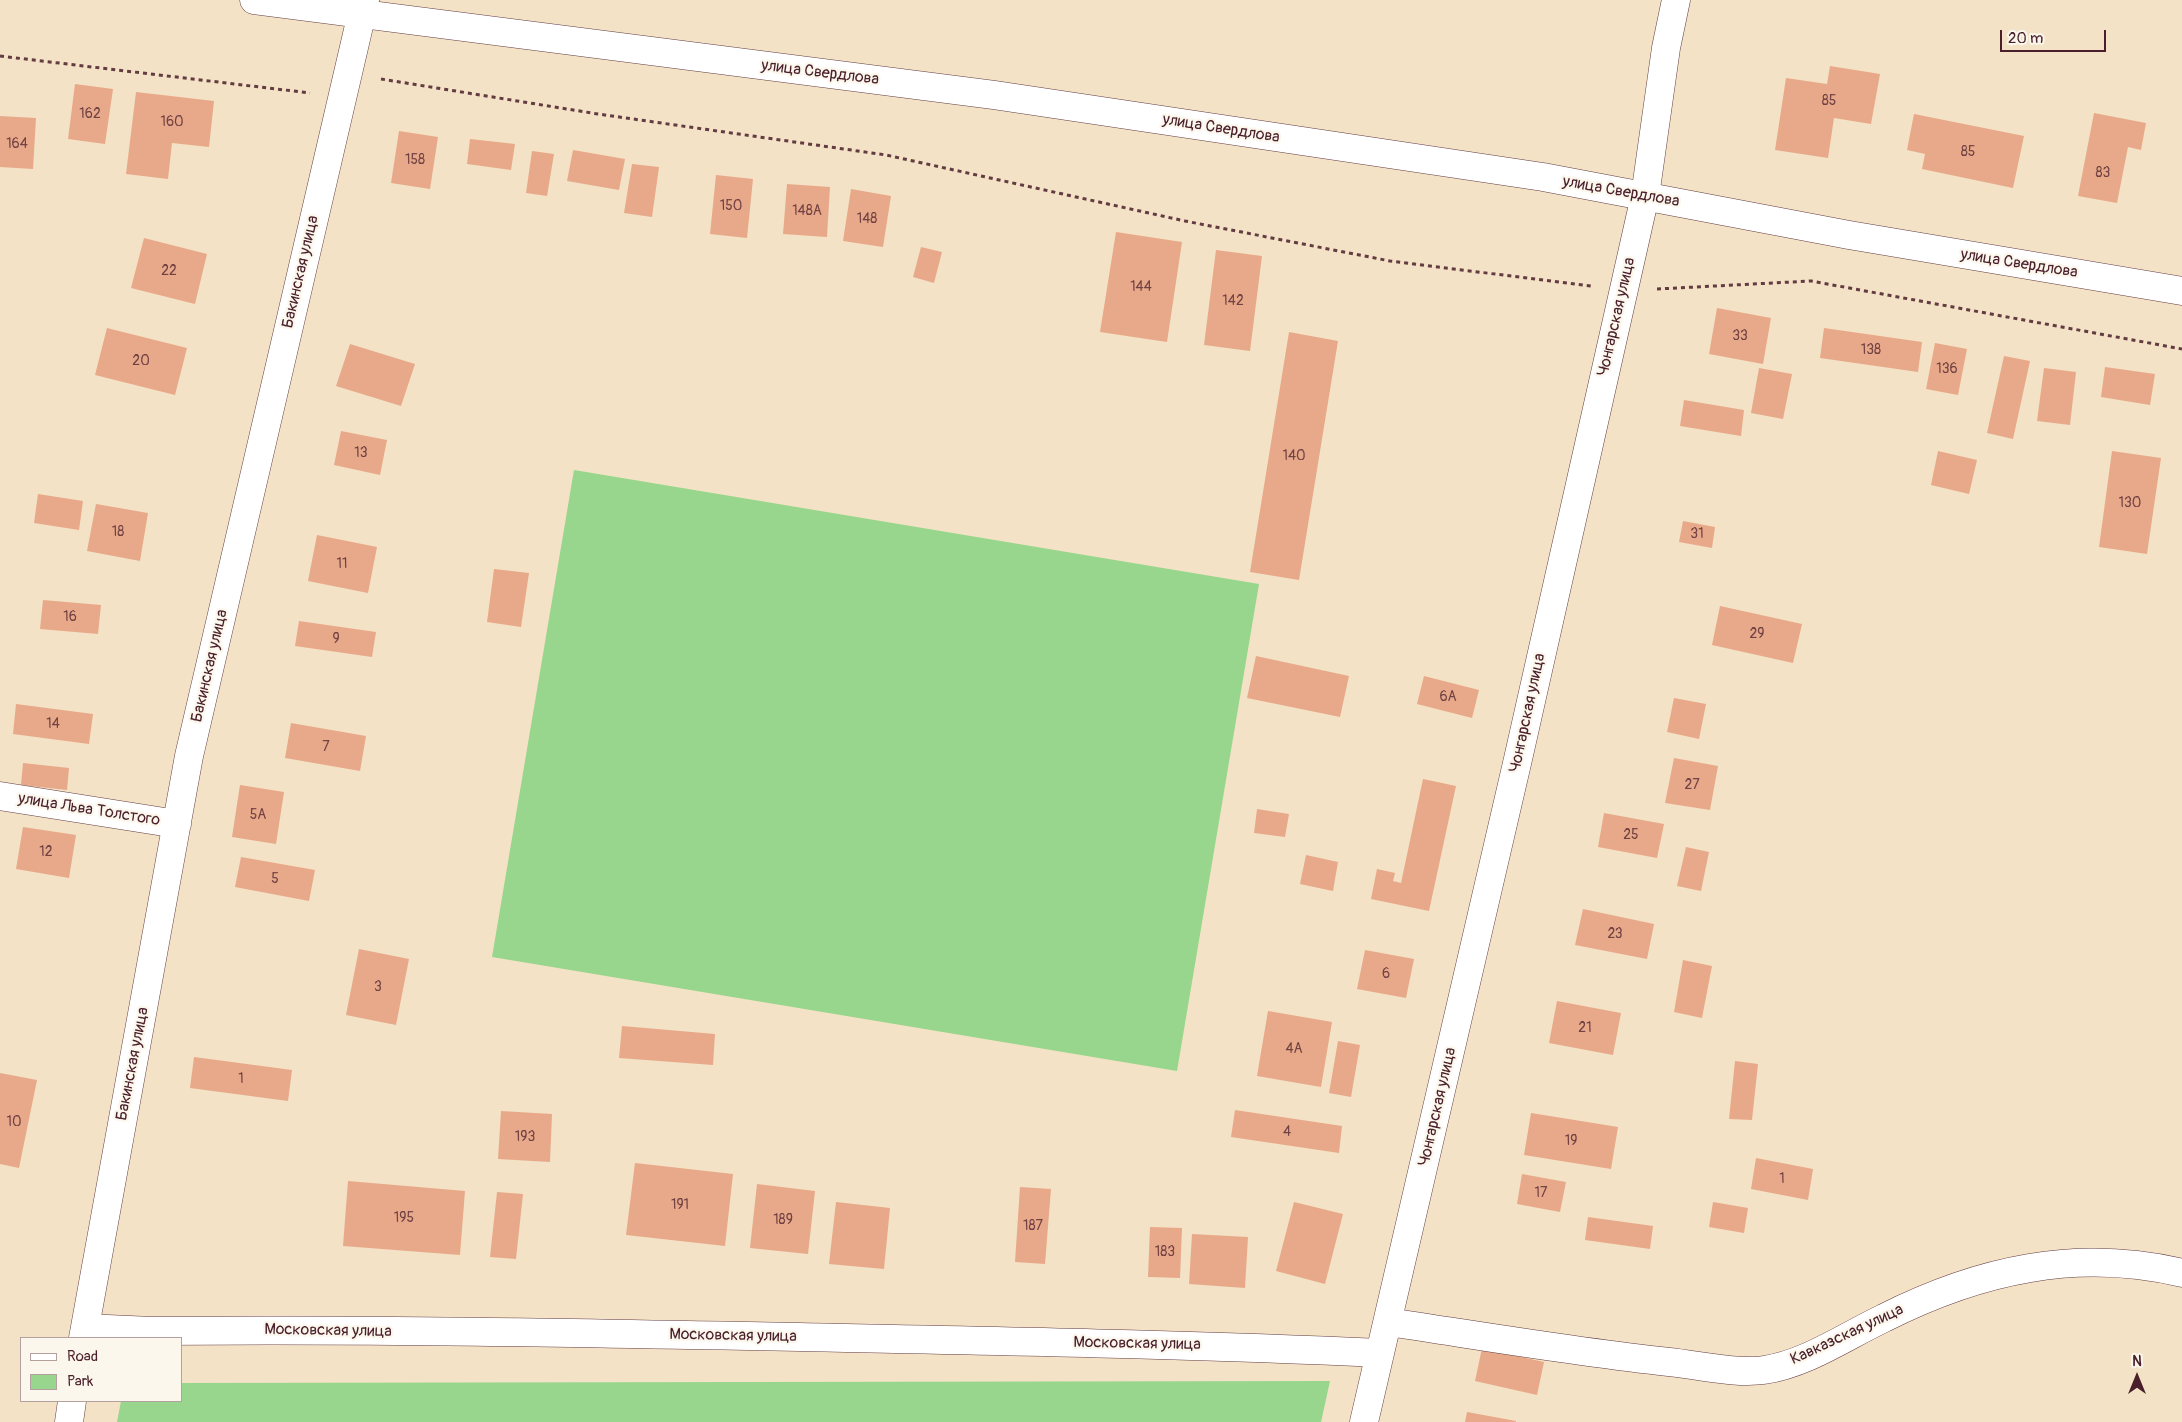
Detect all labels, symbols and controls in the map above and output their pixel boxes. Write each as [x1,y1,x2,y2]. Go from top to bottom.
scale bar [2002,20,2108,52]
text: 20 m [2008,29,2043,48]
street label: улица Свердлова [760,56,880,90]
house number: 85 [1822,93,1836,109]
house number: 162 [79,106,101,122]
street label: улица Свердлова [1161,110,1281,148]
house number: 160 [160,114,184,130]
house number: 164 [6,136,28,152]
house number: 85 [1961,144,1975,160]
house number: 158 [405,152,425,168]
house number: 83 [2096,165,2110,181]
street label: улица Свердлова [1561,172,1681,212]
house number: 150 [720,198,742,214]
house number: 148А [792,203,822,219]
house number: 148 [857,211,877,227]
street label: Бакинская улица [279,214,323,330]
street label: улица Свердлова [1959,245,2079,283]
street label: Чонгарская улица [1594,256,1640,378]
house number: 22 [161,263,177,279]
house number: 144 [1130,279,1152,295]
house number: 142 [1222,293,1244,309]
house number: 33 [1732,328,1748,344]
house number: 138 [1861,342,1881,358]
house number: 20 [132,353,150,369]
house number: 136 [1936,361,1958,377]
house number: 13 [354,445,368,461]
house number: 140 [1282,448,1306,464]
house number: 130 [2119,495,2141,511]
house number: 18 [112,524,124,540]
house number: 31 [1690,526,1704,542]
house number: 11 [337,556,347,572]
street label: Бакинская улица [188,608,232,724]
house number: 16 [63,609,77,625]
house number: 29 [1749,626,1765,642]
house number: 9 [332,631,340,647]
street label: Чонгарская улица [1506,652,1550,774]
house number: 6А [1439,689,1457,705]
house number: 14 [46,716,60,732]
house number: 7 [322,739,330,755]
house number: 27 [1684,777,1700,793]
street label: улица Льва Толстого [17,789,161,831]
house number: 5А [250,807,266,823]
house number: 25 [1623,827,1639,843]
house number: 12 [39,844,53,860]
house number: 5 [271,871,279,887]
house number: 23 [1607,926,1623,942]
house number: 6 [1382,966,1390,982]
house number: 3 [374,979,382,995]
street label: Бакинская улица [113,1006,153,1122]
house number: 21 [1578,1020,1592,1036]
house number: 4А [1285,1041,1303,1057]
street label: Чонгарская улица [1415,1046,1461,1168]
house number: 1 [238,1071,244,1087]
house number: 10 [6,1114,22,1130]
house number: 4 [1283,1124,1291,1140]
house number: 193 [515,1129,535,1145]
house number: 19 [1565,1133,1577,1149]
house number: 1 [1779,1171,1785,1187]
house number: 17 [1535,1185,1547,1201]
house number: 191 [671,1197,689,1213]
house number: 195 [394,1210,414,1226]
house number: 189 [773,1212,793,1228]
house number: 187 [1023,1218,1043,1234]
house number: 183 [1155,1244,1175,1260]
street label: Кавказская улица [1787,1300,1907,1370]
street label: Московская улица [264,1320,392,1342]
street label: Московская улица [669,1325,797,1347]
street label: Московская улица [1073,1333,1201,1355]
legend [20,1337,182,1402]
text: Road [67,1347,98,1366]
north arrow [2112,1352,2162,1402]
text: N [2132,1353,2142,1370]
text: Park [67,1372,93,1391]

